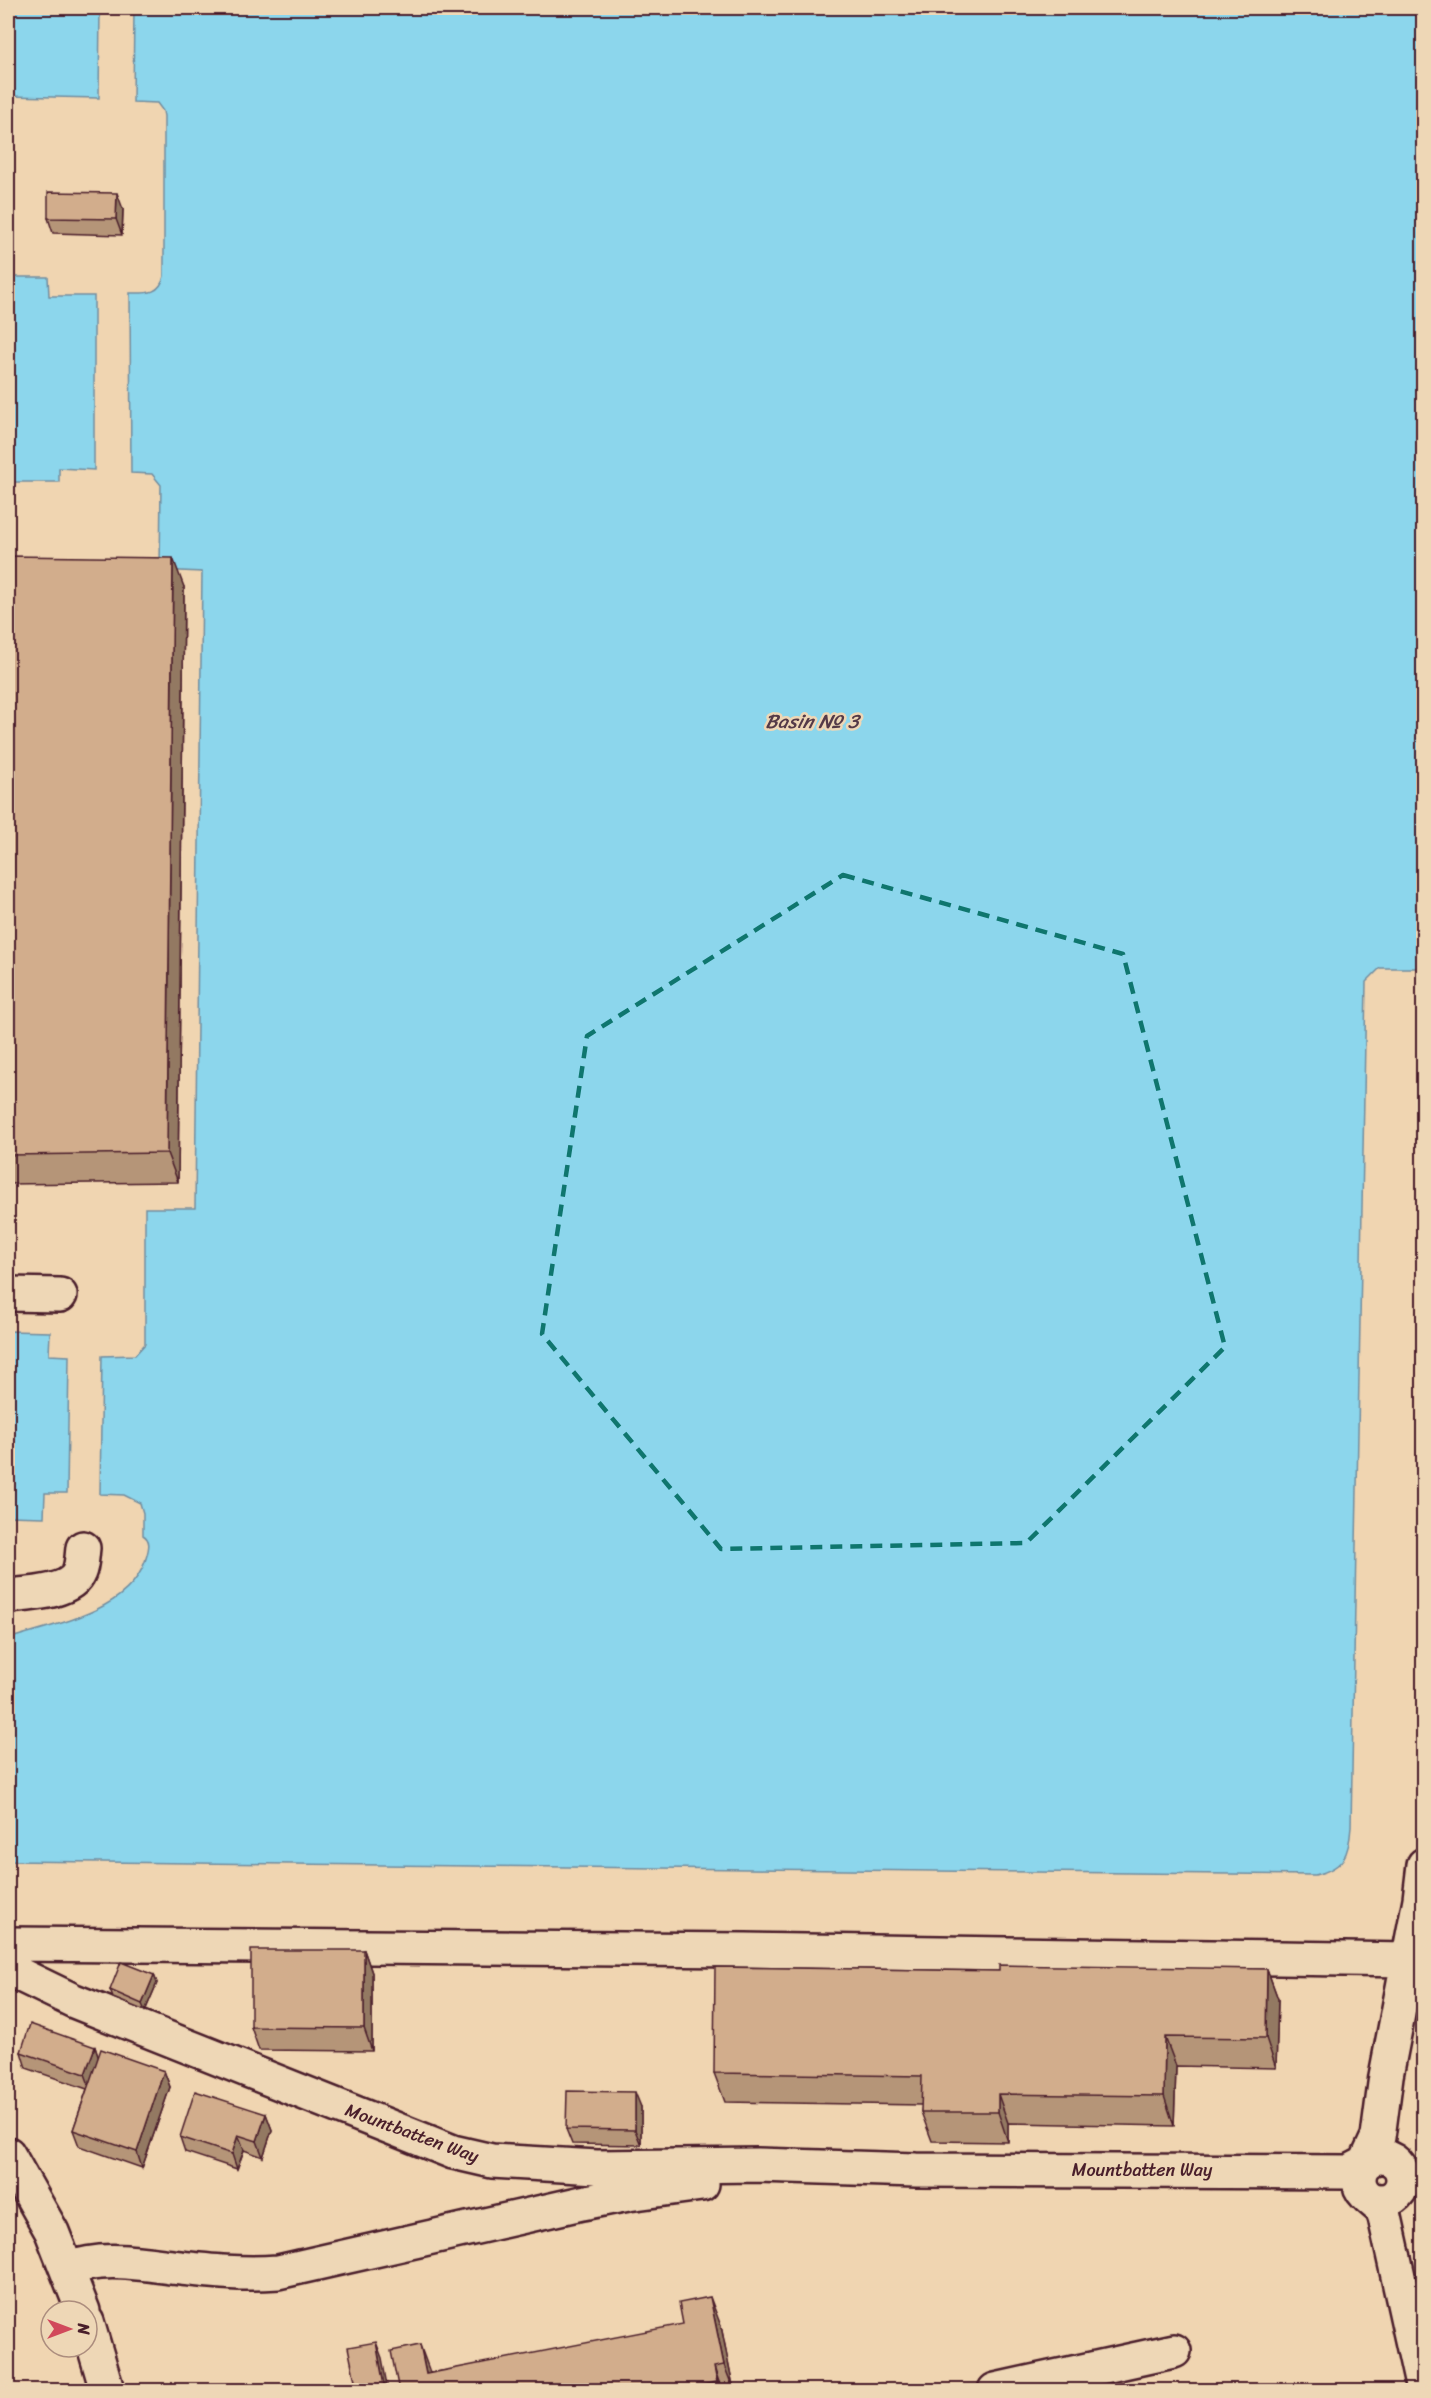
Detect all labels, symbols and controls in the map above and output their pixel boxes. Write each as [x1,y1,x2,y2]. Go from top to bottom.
water label: Basin № 3 [765,704,862,739]
street label: Mountbatten Way [341,2094,484,2172]
street label: Mountbatten Way [1072,2154,1213,2186]
north arrow [39,2299,99,2359]
text: N [69,2322,98,2335]

